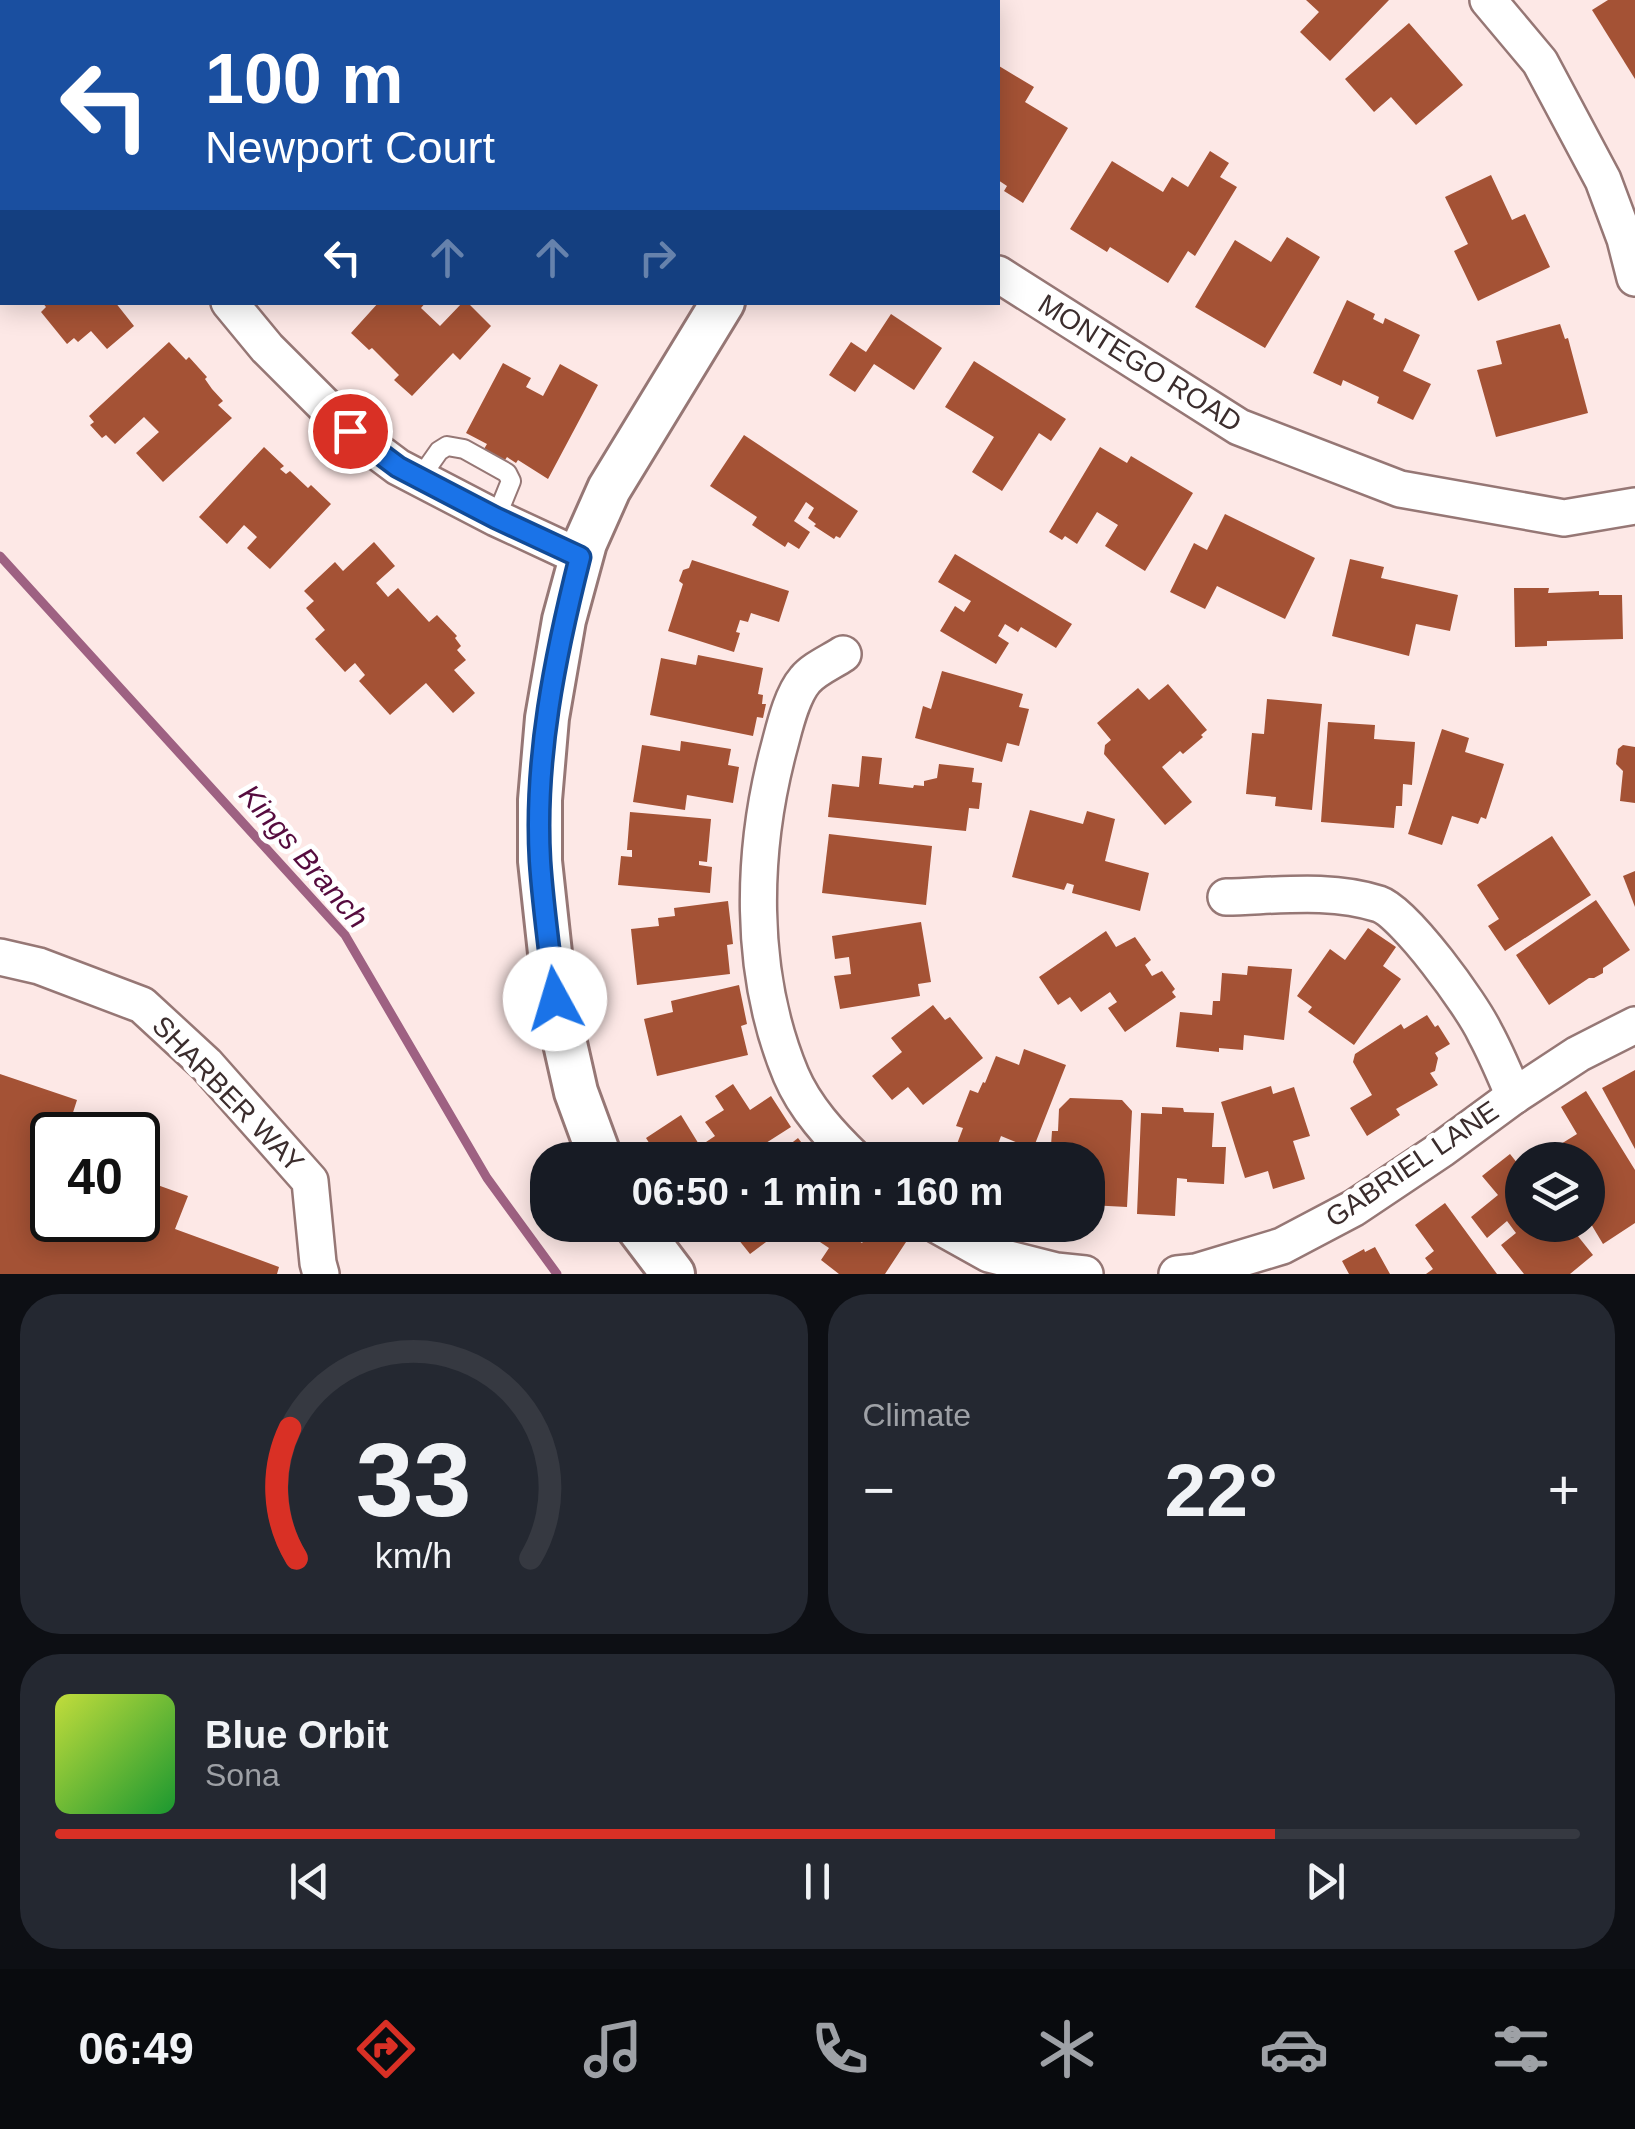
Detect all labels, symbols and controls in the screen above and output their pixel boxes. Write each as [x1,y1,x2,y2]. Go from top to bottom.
icon: left [40,40,170,170]
text: 100 m [205,40,403,118]
text: Newport Court [205,122,495,173]
icon: left [315,230,370,285]
icon: ahead [420,230,475,285]
icon: ahead [525,230,580,285]
icon: right [630,230,685,285]
street label: MONTEGO ROAD [1033,288,1247,438]
pin [308,389,393,474]
icon: arrive [323,404,378,459]
water label: Kings Branch [233,778,375,934]
position arrow [503,947,607,1051]
street label: SHARBER WAY [146,1010,310,1178]
street label: GABRIEL LANE [1320,1095,1504,1233]
speed limit sign: 40 [30,1112,160,1242]
map controls [1505,1142,1605,1242]
button: layers [1505,1142,1605,1242]
text: 06:50 · 1 min · 160 m [632,1171,1003,1213]
text: Climate [863,1397,971,1433]
text: 33 [356,1422,472,1538]
text: 22° [1165,1448,1278,1532]
text: − [863,1459,895,1521]
text: + [1548,1459,1580,1521]
text: km/h [375,1536,452,1576]
text: Blue Orbit [205,1714,389,1756]
text: Sona [205,1757,280,1793]
icon: previous [282,1854,337,1909]
icon: pause [790,1854,845,1909]
icon: next [1298,1854,1353,1909]
icon: directions [351,2014,421,2084]
icon: music [578,2014,648,2084]
icon: phone [805,2014,875,2084]
icon: climate [1032,2014,1102,2084]
icon: car [1259,2014,1329,2084]
icon: filters [1486,2014,1556,2084]
text: 06:49 [79,2023,194,2074]

